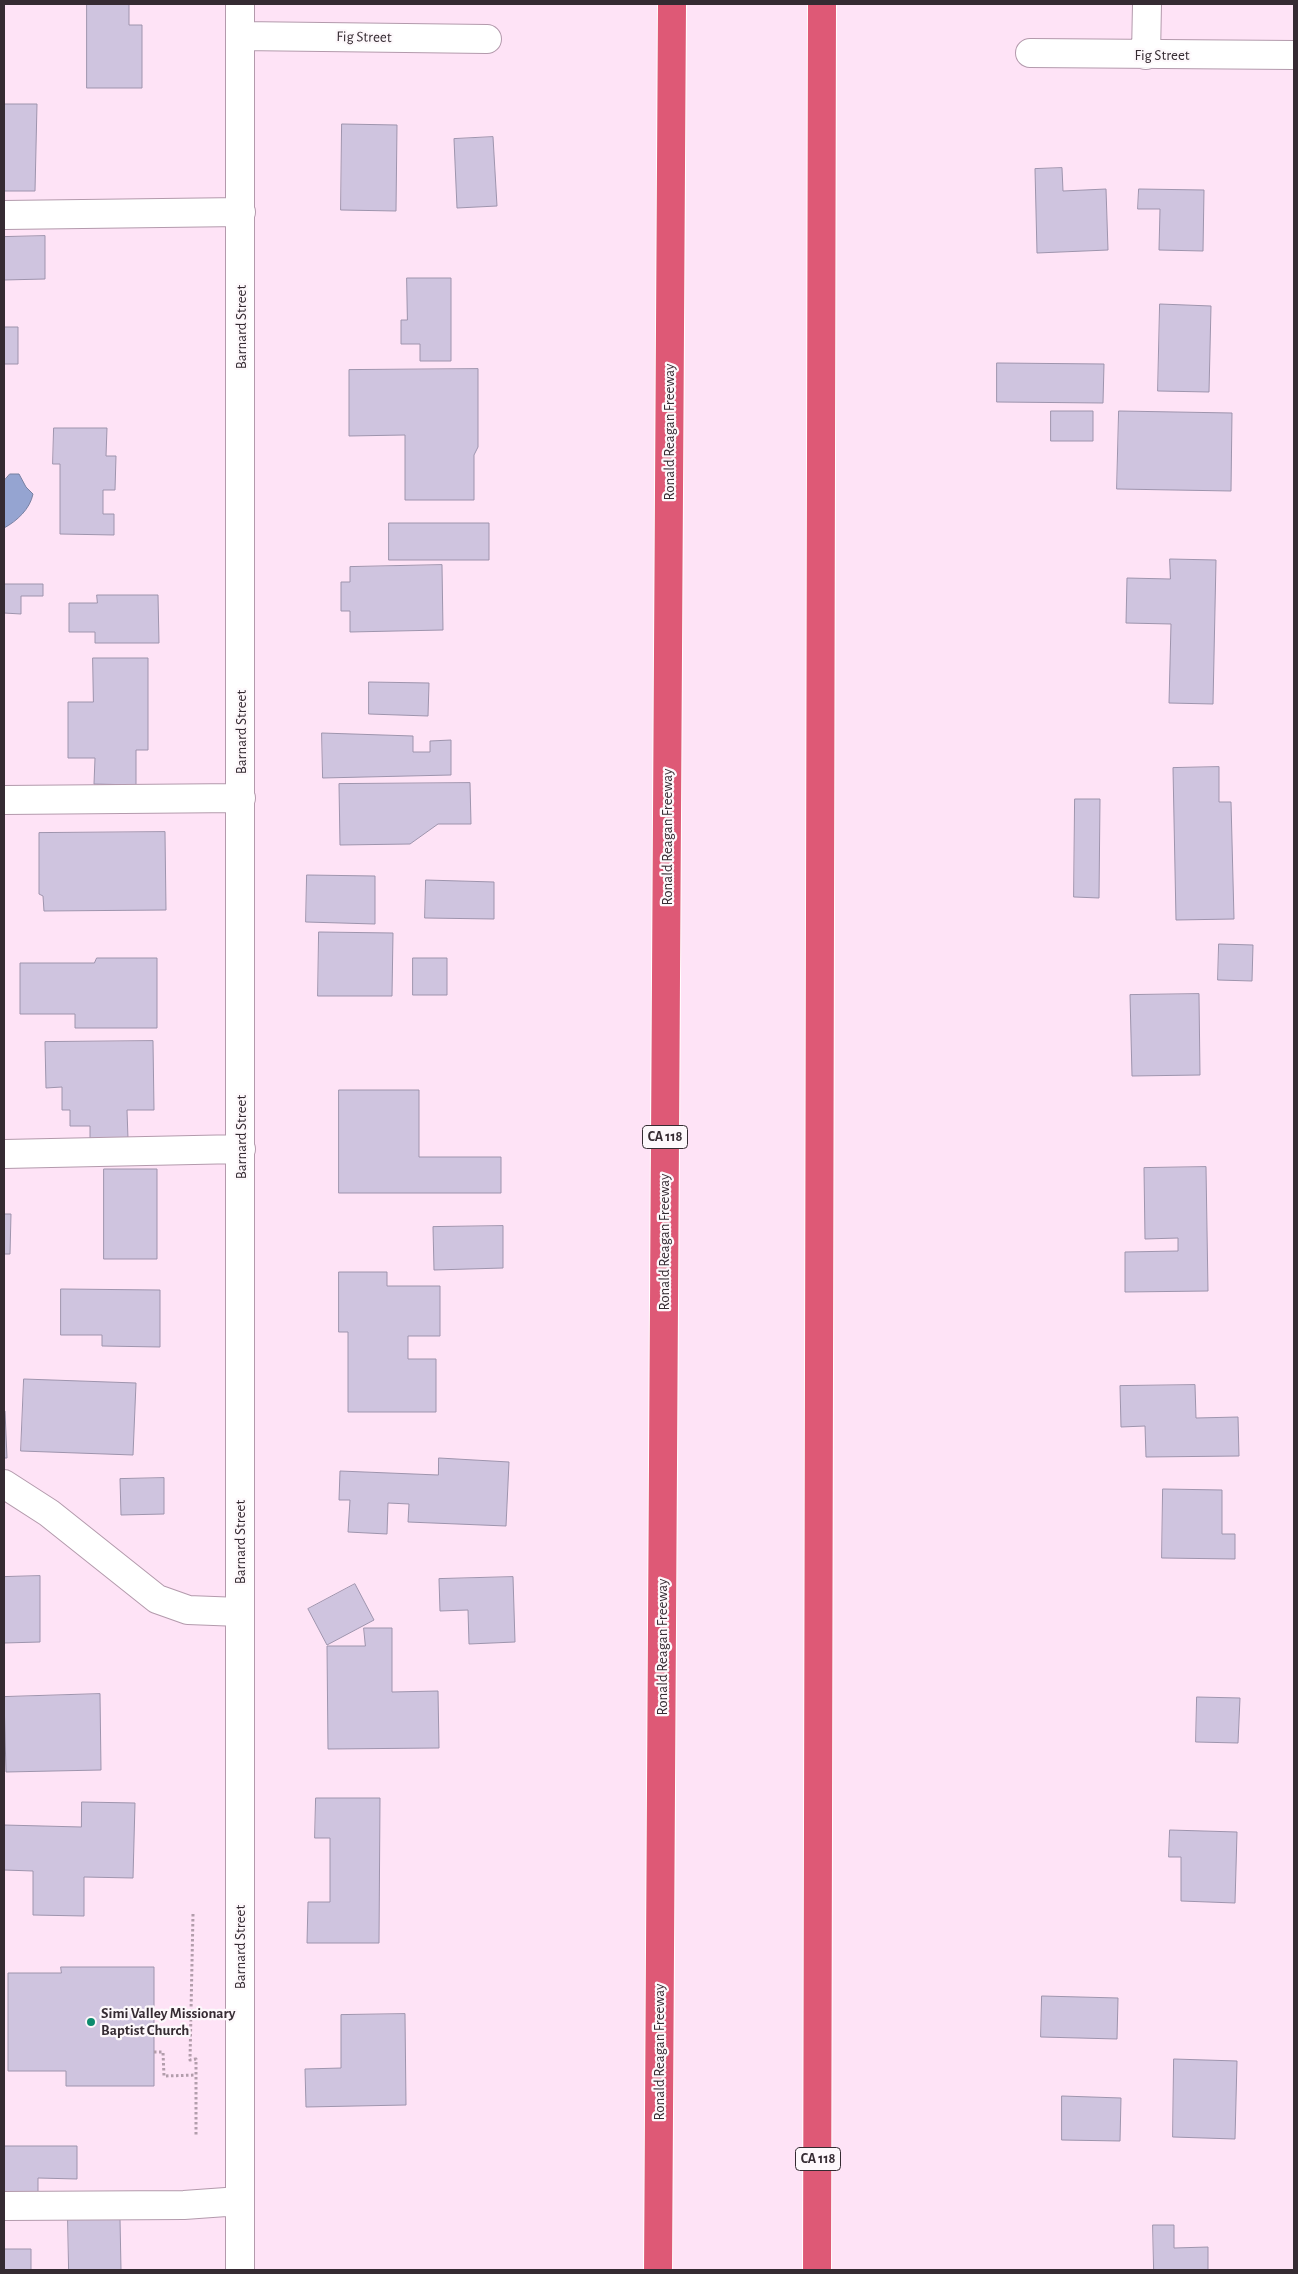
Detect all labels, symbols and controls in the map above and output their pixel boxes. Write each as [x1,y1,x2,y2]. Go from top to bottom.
street label: Fig Street [336,28,392,46]
street label: Fig Street [1134,46,1190,64]
street label: Barnard Street [232,285,250,369]
street label: Ronald Reagan Freeway [660,364,678,500]
street label: Barnard Street [232,690,250,774]
street label: Ronald Reagan Freeway [658,769,676,905]
street label: Barnard Street [232,1095,250,1179]
road number: CA 118 [642,1126,688,1148]
street label: Ronald Reagan Freeway [655,1174,673,1310]
street label: Barnard Street [231,1500,249,1584]
street label: Ronald Reagan Freeway [653,1579,671,1715]
street label: Barnard Street [231,1905,249,1989]
street label: Ronald Reagan Freeway [650,1984,668,2120]
place label: Simi Valley Missionary Baptist Church [101,2004,235,2039]
marker: Simi Valley Missionary Baptist Church [85,2016,97,2028]
road number: CA 118 [796,2148,840,2170]

